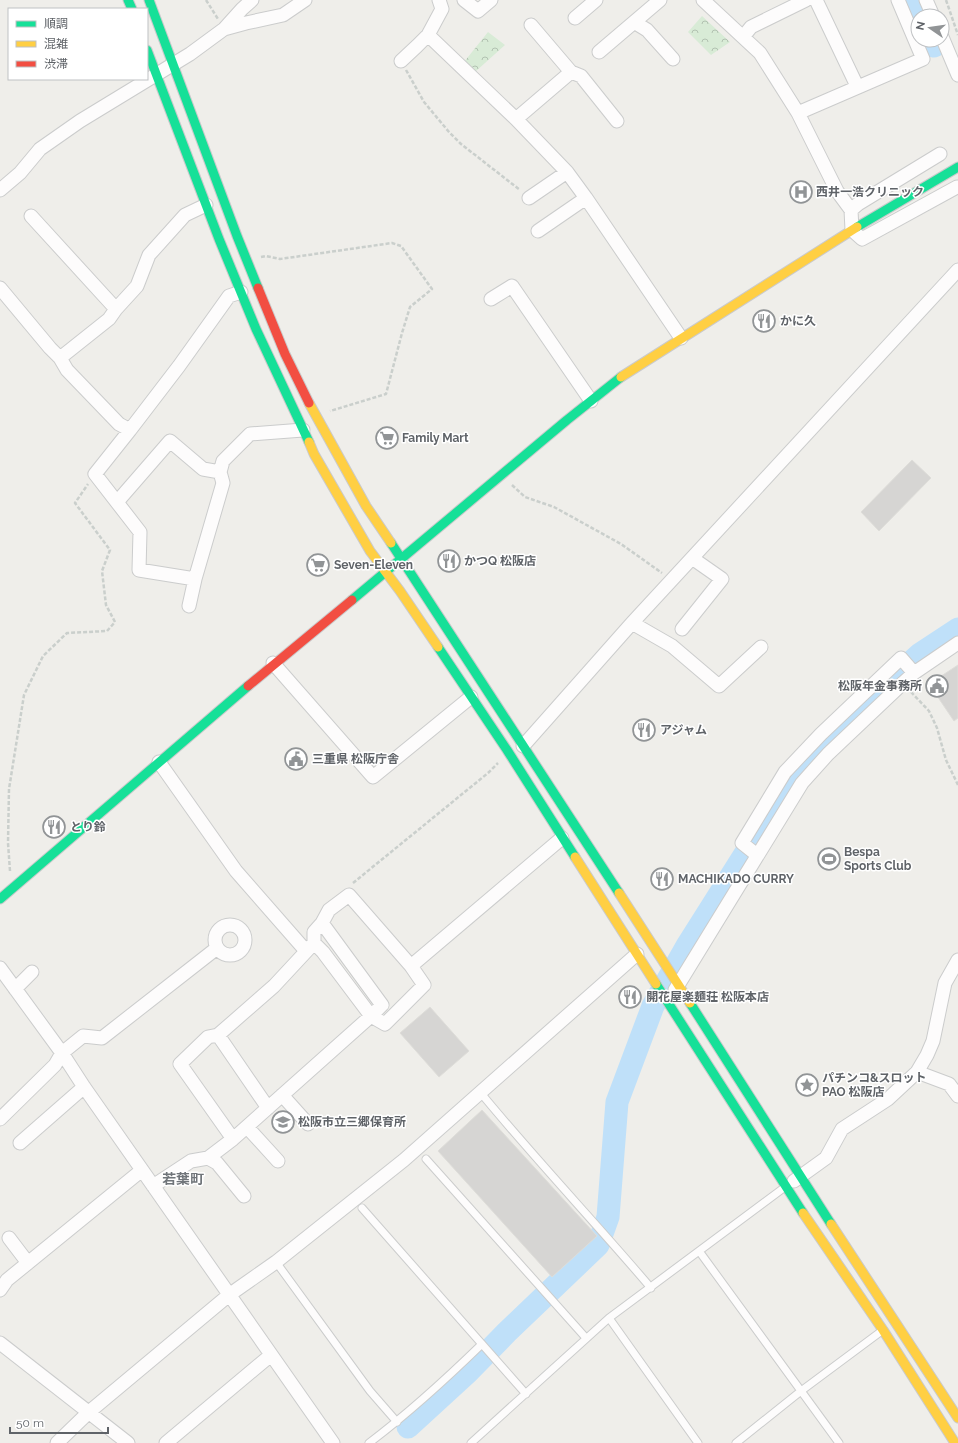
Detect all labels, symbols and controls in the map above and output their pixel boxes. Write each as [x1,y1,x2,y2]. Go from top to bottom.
legend [8,8,148,80]
north arrow [910,8,950,48]
text: 順調 [44,17,68,31]
text: N [913,20,928,31]
text: 混雑 [44,37,68,51]
text: 渋滞 [44,57,68,71]
hospital icon: 西井一浩クリニック [788,179,814,205]
place label: 西井一浩クリニック [816,185,924,199]
restaurant icon: かに久 [751,308,777,334]
place label: かに久 [780,314,816,328]
supermarket icon: Family Mart [374,425,400,451]
place label: Family Mart [402,431,469,445]
restaurant icon: かつQ 松阪店 [436,548,462,574]
supermarket icon: Seven-Eleven [305,552,331,578]
place label: かつQ 松阪店 [464,554,536,568]
place label: Seven-Eleven [334,558,413,572]
public building icon: 松阪年金事務所 [924,673,950,699]
place label: 松阪年金事務所 [838,679,922,693]
restaurant icon: アジャム [631,717,657,743]
place label: アジャム [660,723,707,737]
public building icon: 三重県 松阪庁舎 [283,746,309,772]
place label: 三重県 松阪庁舎 [312,752,399,766]
restaurant icon: とり鈴 [41,814,67,840]
place label: とり鈴 [70,820,106,834]
place label: Bespa Sports Club [844,845,912,873]
sports icon: Bespa Sports Club [816,846,842,872]
restaurant icon: MACHIKADO CURRY [649,866,675,892]
place label: MACHIKADO CURRY [678,872,794,886]
restaurant icon: 開花屋楽麺荘 松阪本店 [617,984,643,1010]
place label: 開花屋楽麺荘 松阪本店 [646,990,769,1004]
place label: パチンコ&スロット PAO 松阪店 [822,1071,927,1099]
place icon: パチンコ&スロット PAO 松阪店 [794,1072,820,1098]
school or university icon: 松阪市立三郷保育所 [270,1109,296,1135]
place label: 松阪市立三郷保育所 [298,1115,406,1129]
district label: 若葉町 [162,1171,204,1187]
scale bar [10,1409,108,1435]
text: 50 m [16,1416,44,1430]

